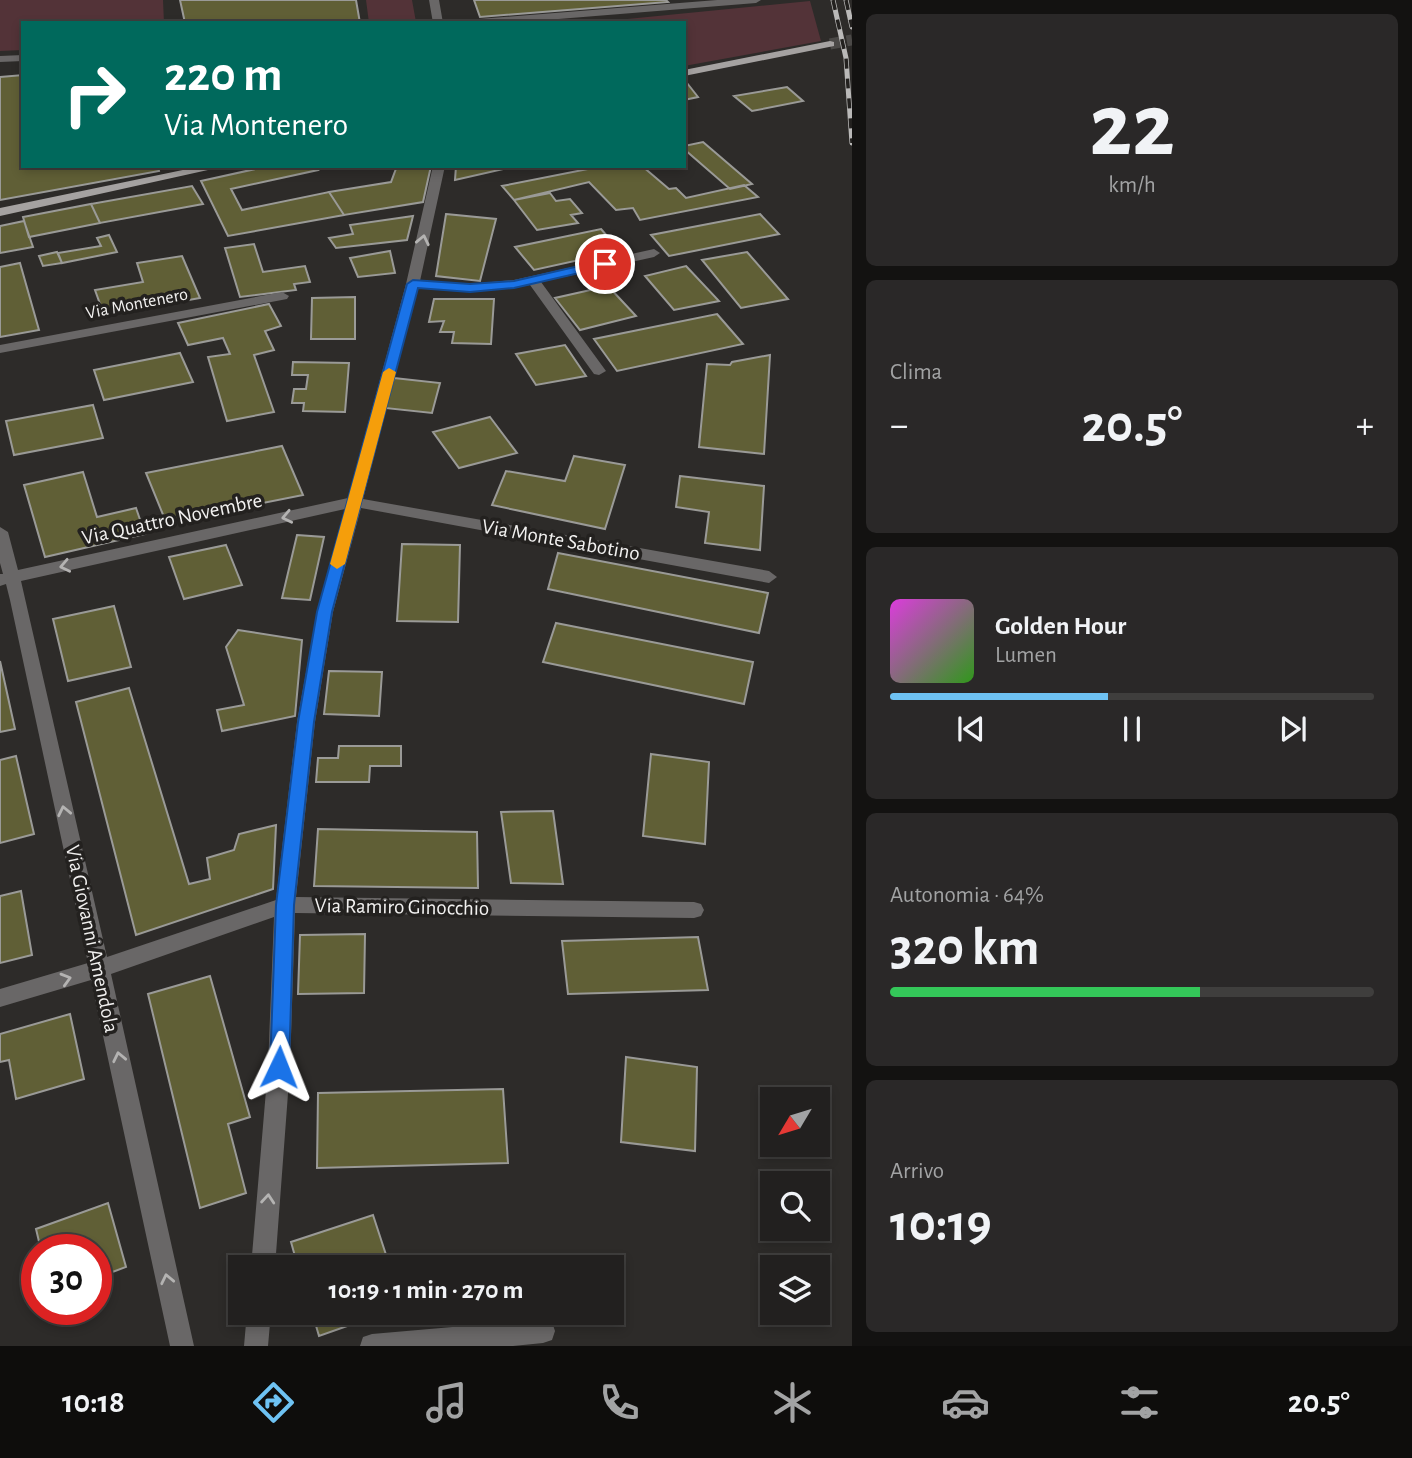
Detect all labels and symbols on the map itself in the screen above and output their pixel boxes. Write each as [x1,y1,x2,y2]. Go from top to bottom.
one-way arrow [414,234,429,246]
pin [575,234,635,294]
street label: Via Montenero [84,285,190,323]
street label: Via Quattro Novembre [80,490,264,548]
one-way arrow [281,509,293,523]
street label: Via Monte Sabotino [480,516,642,564]
one-way arrow [59,558,71,572]
one-way arrow [58,805,72,817]
street label: Via Giovanni Amendola [62,843,122,1035]
street label: Via Ramiro Ginocchio [315,895,489,919]
one-way arrow [59,972,71,987]
position arrow [242,1030,316,1104]
one-way arrow [112,1051,127,1063]
north arrow [760,1087,830,1157]
one-way arrow [260,1193,275,1204]
speed limit sign: 30 [21,1234,112,1325]
one-way arrow [161,1273,176,1285]

